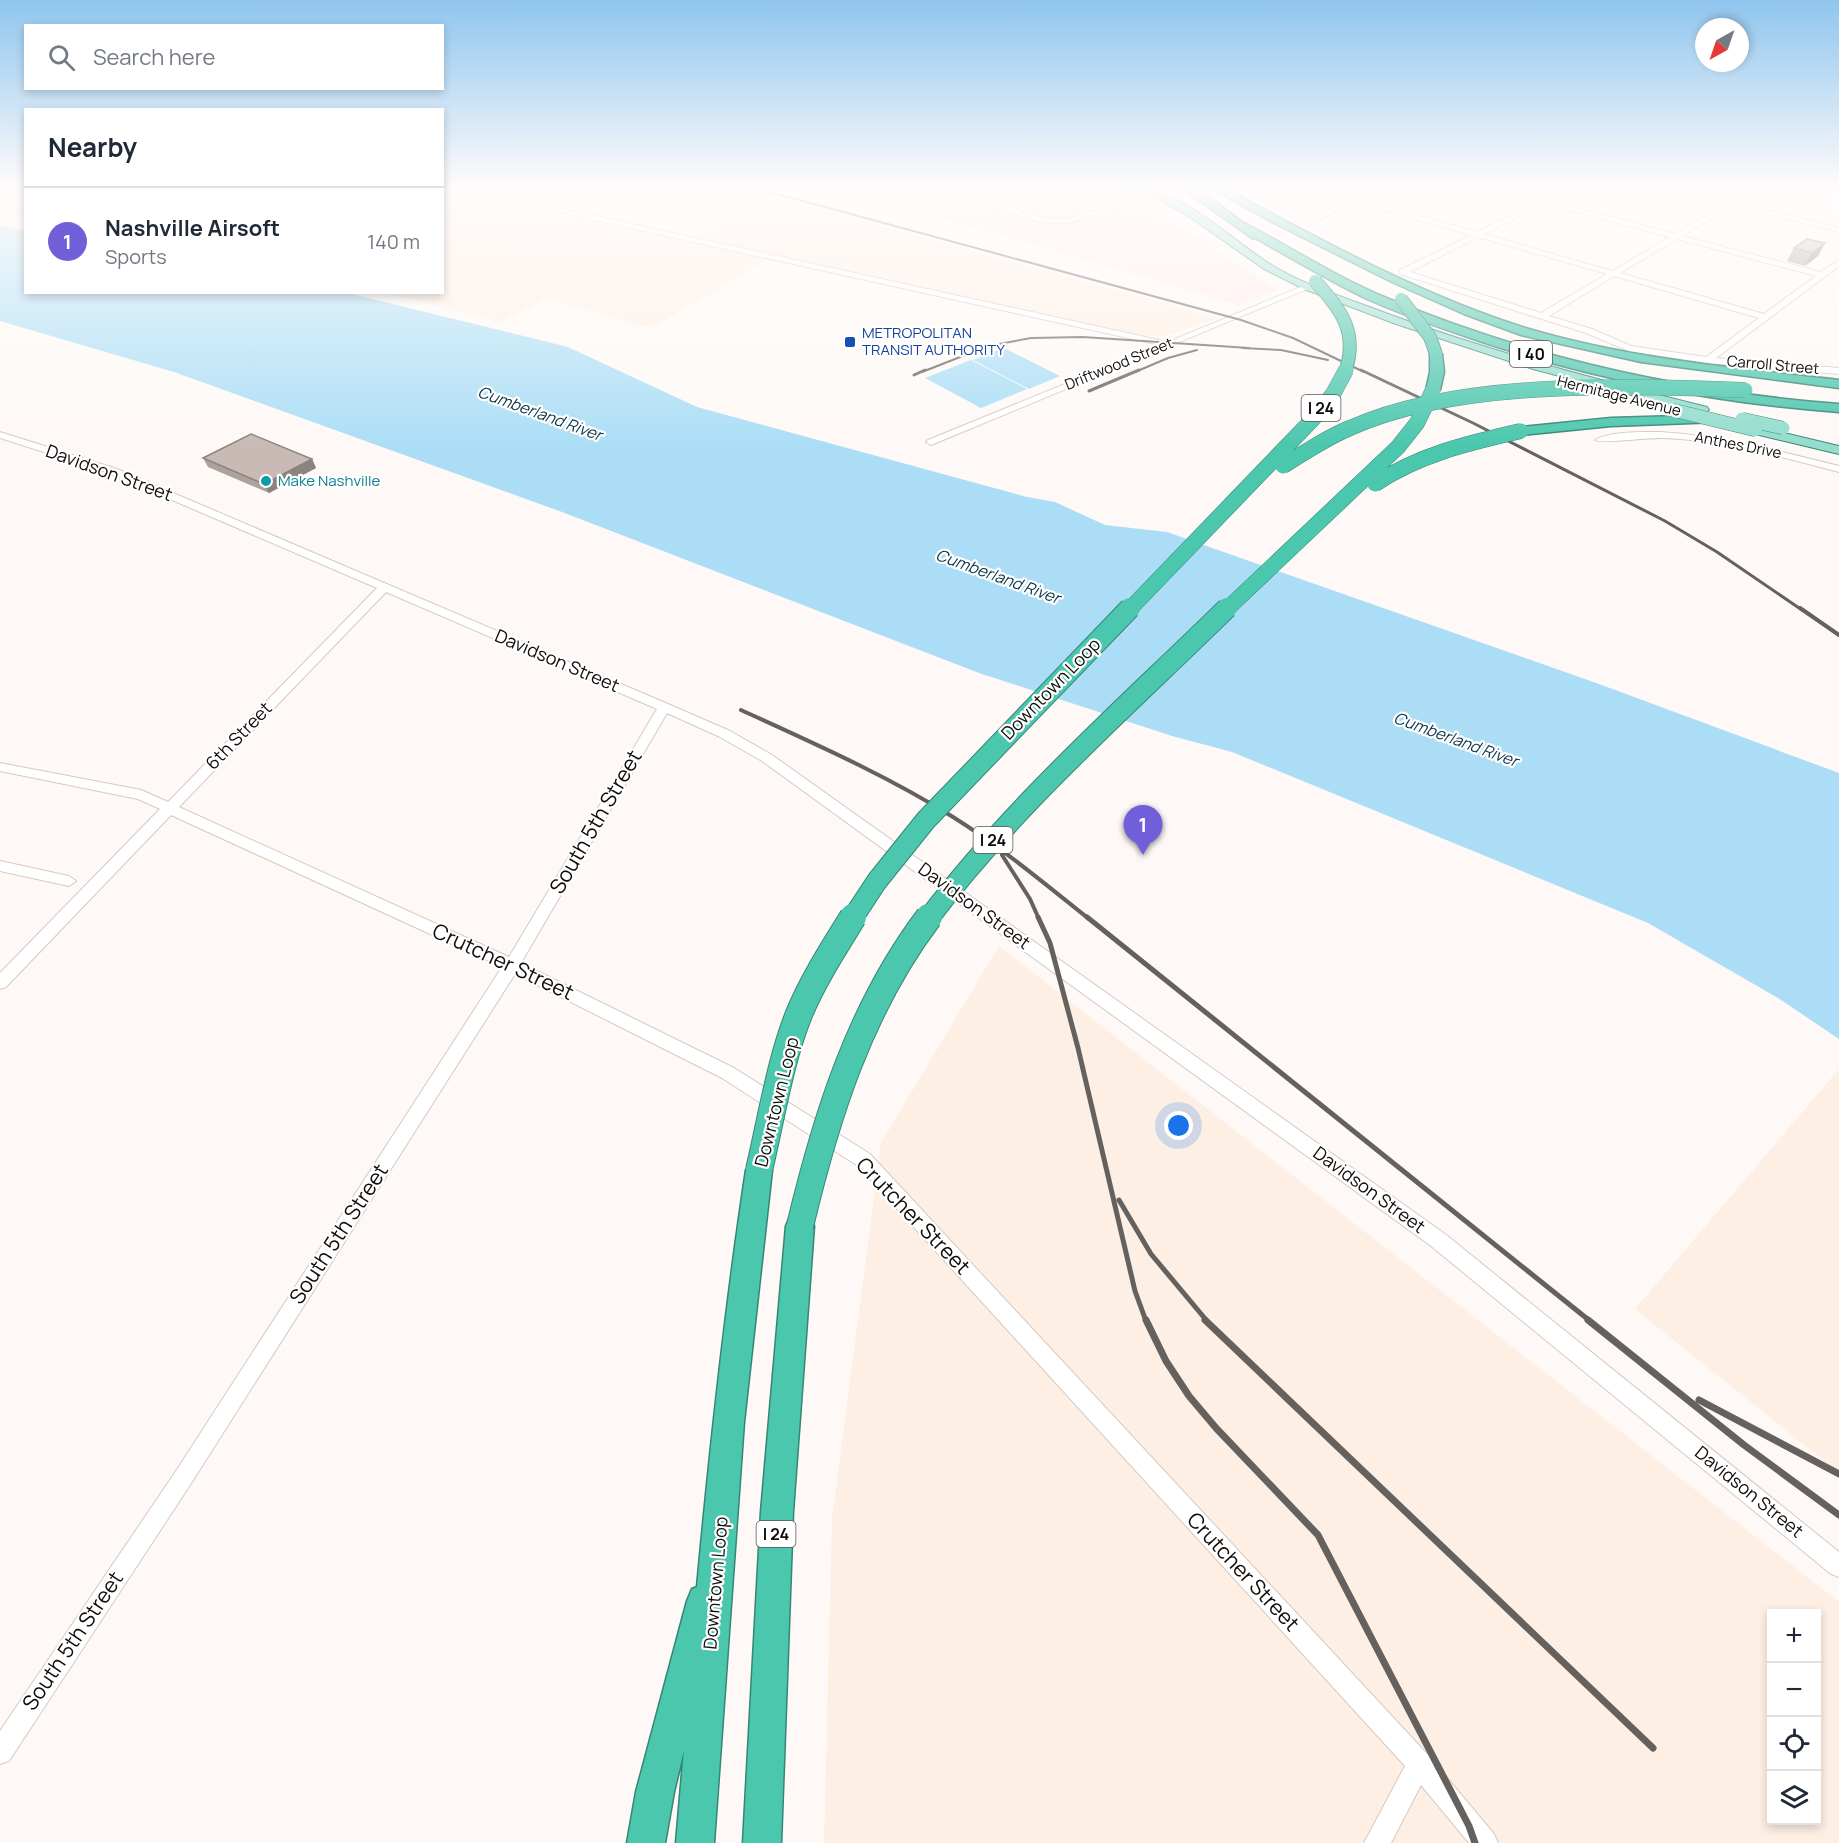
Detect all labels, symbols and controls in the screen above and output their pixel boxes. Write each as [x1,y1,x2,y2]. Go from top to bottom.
north arrow [1695,18,1749,72]
search box [24,24,444,90]
icon: search [45,41,78,74]
text: Search here [93,42,215,72]
text: Nearby [48,129,137,165]
text: Nashville Airsoft [105,213,280,243]
text: 1 [63,228,72,255]
text: 140 m [367,228,420,255]
text: Sports [105,243,167,270]
place label: METROPOLITAN TRANSIT AUTHORITY [862,322,1006,360]
street label: Driftwood Street [1061,332,1176,395]
marker: METROPOLITAN TRANSIT AUTHORITY [843,335,857,349]
road number: I 40 [1510,341,1552,367]
street label: Carroll Street [1726,350,1820,379]
street label: Hermitage Avenue [1555,370,1683,421]
water label: Cumberland River [475,380,607,446]
road number: I 24 [1302,395,1340,421]
street label: Anthes Drive [1693,426,1784,463]
street label: Davidson Street [43,438,176,506]
place label: Make Nashville [278,470,381,491]
marker: Make Nashville [259,474,273,488]
water label: Cumberland River [933,543,1065,609]
street label: Davidson Street [491,623,623,697]
street label: Downtown Loop [995,632,1105,745]
street label: 6th Street [200,696,277,774]
water label: Cumberland River [1391,706,1523,772]
street label: South 5th Street [543,744,648,899]
pin: 1 [1124,806,1162,855]
road number: I 24 [974,827,1012,853]
street label: Davidson Street [914,856,1035,954]
street label: Crutcher Street [428,916,579,1006]
street label: Downtown Loop [748,1034,804,1169]
your location [1164,1111,1193,1140]
street label: Davidson Street [1309,1140,1430,1238]
street label: Crutcher Street [851,1151,977,1280]
street label: South 5th Street [282,1158,394,1309]
street label: Davidson Street [1690,1440,1809,1542]
street label: Crutcher Street [1181,1506,1306,1637]
street label: Downtown Loop [697,1515,733,1650]
road number: I 24 [756,1521,796,1547]
street label: South 5th Street [15,1566,129,1715]
map controls [1767,1609,1821,1825]
button: + [1767,1609,1821,1663]
button: − [1767,1663,1821,1717]
button: locate [1767,1717,1821,1771]
button: layers [1767,1771,1821,1825]

